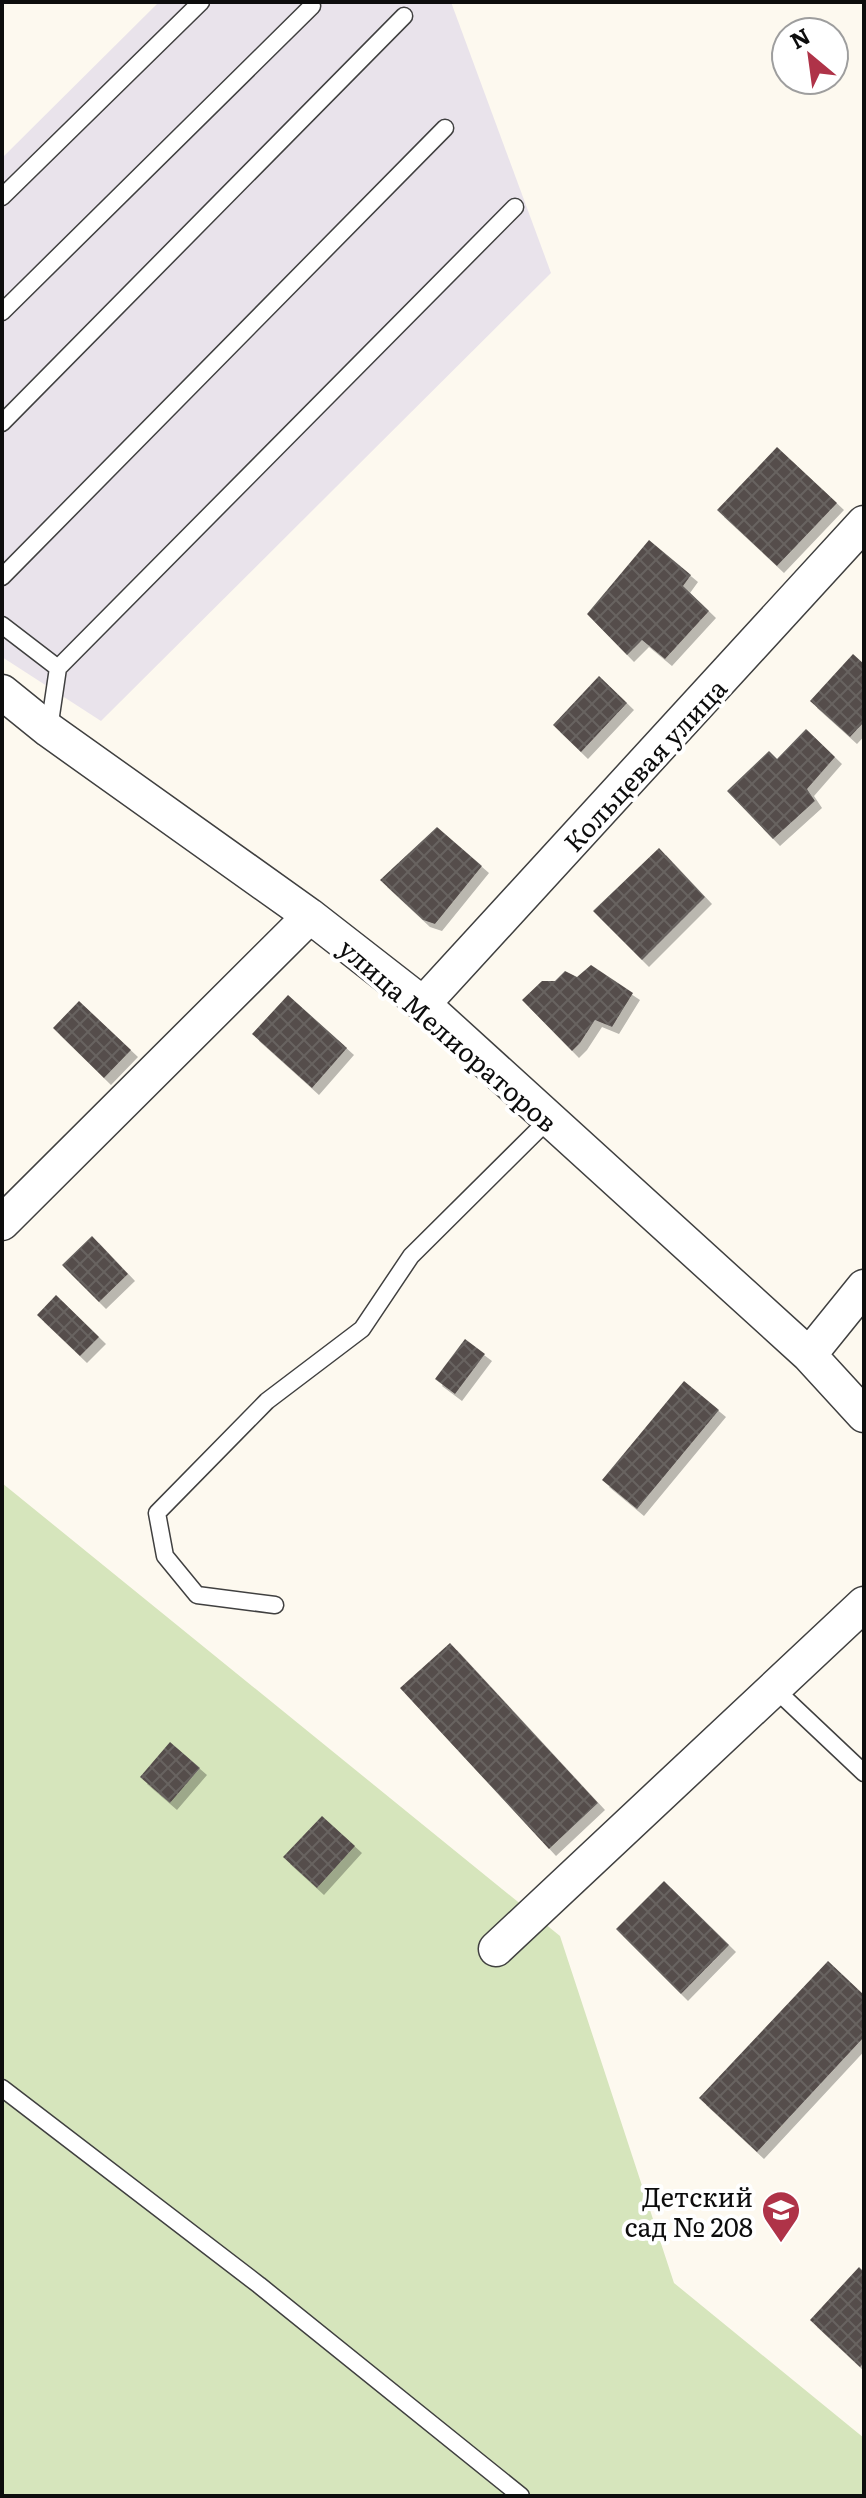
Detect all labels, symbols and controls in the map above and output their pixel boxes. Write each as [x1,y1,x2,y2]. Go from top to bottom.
north arrow [770,16,850,96]
text: N [784,18,816,56]
street label: Кольцевая улица [553,669,735,859]
street label: улица Мелиораторов [331,928,567,1140]
place label: Детский сад № 208 [625,2176,753,2245]
school or university icon: Детский сад № 208 [760,2189,802,2244]

